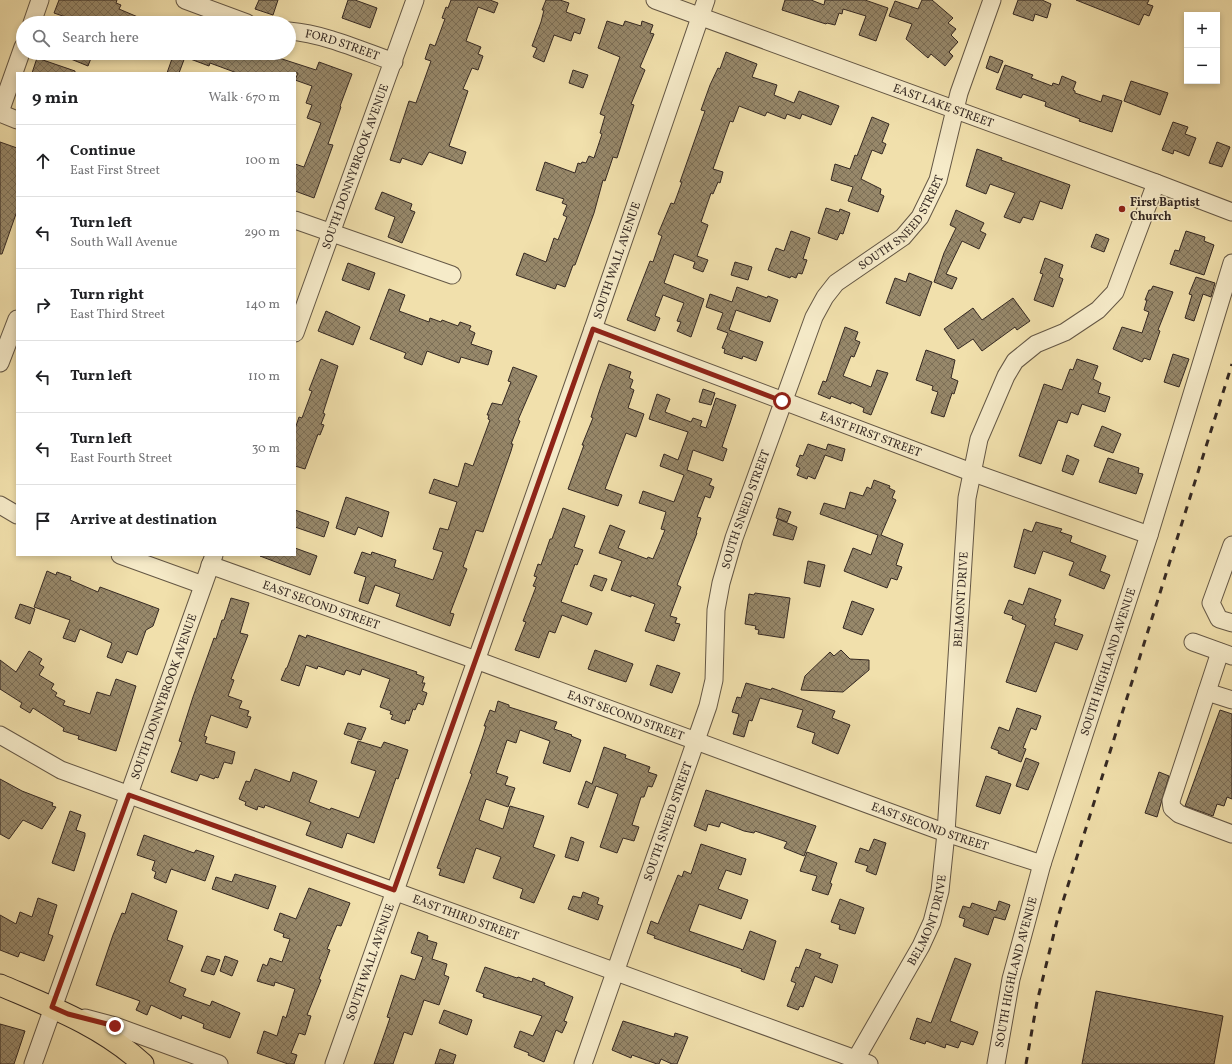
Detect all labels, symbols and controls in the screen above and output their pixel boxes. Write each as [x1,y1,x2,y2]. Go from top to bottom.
map controls [1184,12,1220,84]
button: + [1184,12,1220,48]
search box [16,16,296,60]
street label: FORD STREET [303,26,381,65]
icon: search [30,27,52,49]
text: Search here [62,28,139,49]
button: − [1184,48,1220,84]
street label: EAST LAKE STREET [890,81,996,132]
street label: SOUTH DONNYBROOK AVENUE [319,82,393,252]
text: 9 min [32,87,78,110]
text: Walk · 670 m [208,89,280,107]
text: Continue [70,141,135,162]
icon: ahead [32,150,54,172]
text: 100 m [245,152,280,170]
text: East First Street [70,162,160,180]
street label: SOUTH SNEED STREET [856,173,948,274]
place label: First Baptist Church [1130,195,1200,225]
street label: SOUTH WALL AVENUE [590,200,645,321]
marker: First Baptist Church [1117,204,1127,214]
text: Turn left [70,213,132,234]
icon: left [32,222,54,244]
text: 290 m [244,224,280,242]
text: South Wall Avenue [70,234,177,252]
text: Turn right [70,285,144,306]
icon: right [32,294,54,316]
text: 140 m [246,296,280,314]
text: East Third Street [70,306,165,324]
icon: left [32,366,54,388]
text: Turn left [70,366,132,387]
text: 110 m [248,368,280,386]
route start [773,392,791,410]
street label: EAST FIRST STREET [817,409,924,462]
text: Turn left [70,429,132,450]
icon: left [32,438,54,460]
text: 30 m [252,440,280,458]
street label: SOUTH SNEED STREET [718,448,774,571]
text: East Fourth Street [70,450,172,468]
icon: arrive [32,510,54,532]
text: Arrive at destination [70,510,217,531]
street label: BELMONT DRIVE [951,551,973,648]
street label: EAST SECOND STREET [260,577,382,634]
street label: SOUTH HIGHLAND AVENUE [1077,586,1140,738]
street label: SOUTH DONNYBROOK AVENUE [128,612,201,782]
street label: EAST SECOND STREET [565,687,686,745]
street label: SOUTH SNEED STREET [640,760,697,883]
street label: EAST SECOND STREET [869,799,990,855]
street label: BELMONT DRIVE [904,874,951,969]
street label: EAST THIRD STREET [410,892,521,945]
street label: SOUTH HIGHLAND AVENUE [992,895,1042,1049]
street label: SOUTH WALL AVENUE [343,902,399,1023]
route end [106,1017,124,1035]

